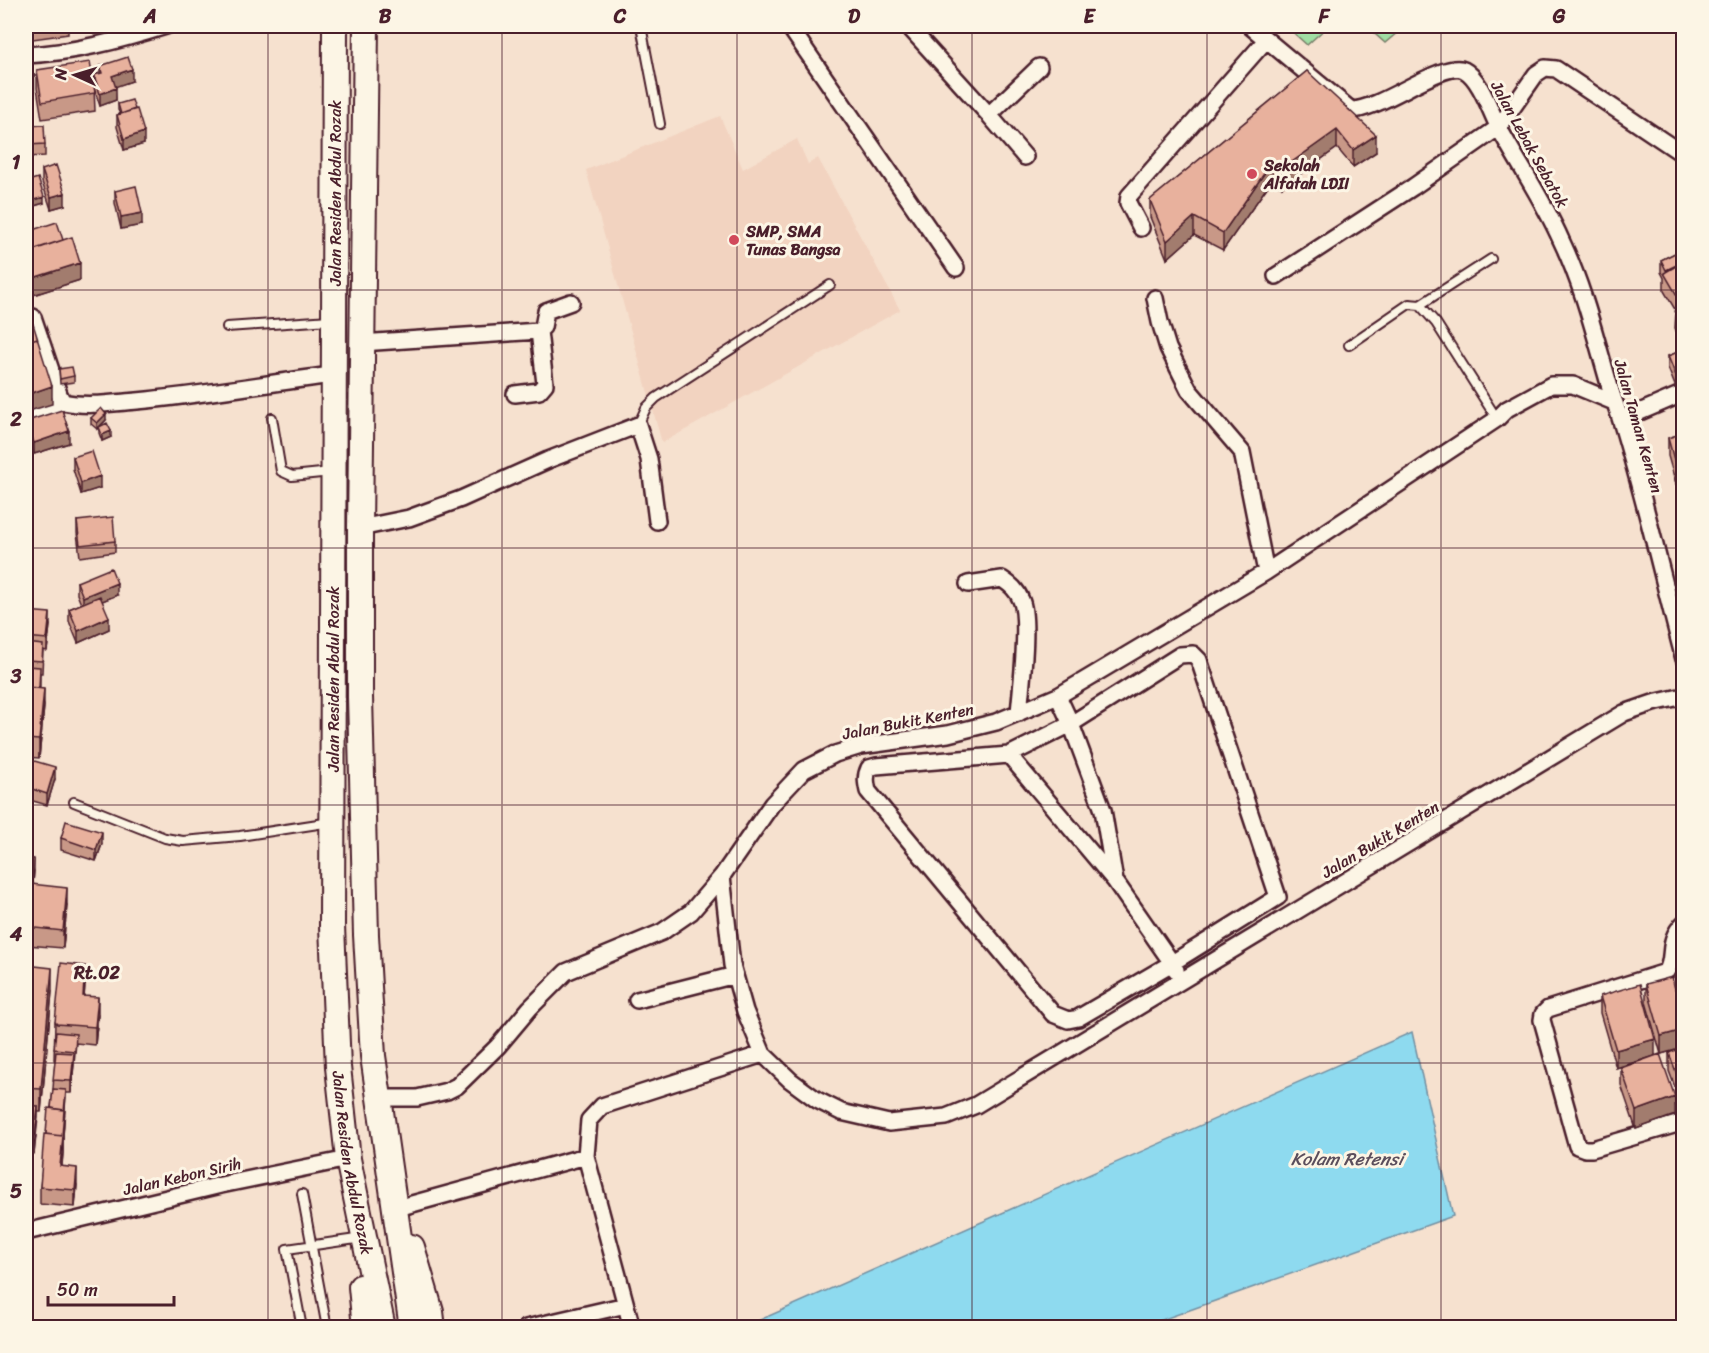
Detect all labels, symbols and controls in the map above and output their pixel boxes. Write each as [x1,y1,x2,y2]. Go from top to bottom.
text: A [142,0,157,34]
text: B [379,0,392,34]
text: C [613,0,627,34]
text: D [848,0,861,34]
text: E [1083,0,1096,34]
text: F [1318,0,1331,34]
text: G [1552,0,1566,34]
north arrow [45,45,105,105]
text: N [46,67,75,82]
street label: Jalan Lebak Sebatok [1482,74,1577,214]
street label: Jalan Residen Abdul Rozak [321,100,350,287]
text: 1 [12,145,21,180]
place label: Sekolah Alfatah LDII [1263,151,1350,198]
marker: Sekolah Alfatah LDII [1245,167,1259,181]
place label: SMP, SMA Tunas Bangsa [745,217,841,264]
marker: SMP, SMA Tunas Bangsa [727,233,741,247]
street label: Jalan Taman Kenten [1605,355,1672,497]
text: 2 [9,402,22,437]
street label: Jalan Residen Abdul Rozak [319,586,348,773]
text: 3 [10,659,22,694]
street label: Jalan Bukit Kenten [839,694,977,749]
street label: Jalan Bukit Kenten [1315,793,1445,887]
text: 4 [9,917,23,952]
district label: Rt.02 [73,957,121,989]
street label: Jalan Residen Abdul Rozak [323,1069,382,1258]
water label: Kolam Retensi [1291,1143,1407,1175]
street label: Jalan Kebon Sirih [119,1149,244,1204]
text: 5 [10,1174,22,1209]
scale bar [48,1269,174,1307]
text: 50 m [57,1274,98,1306]

